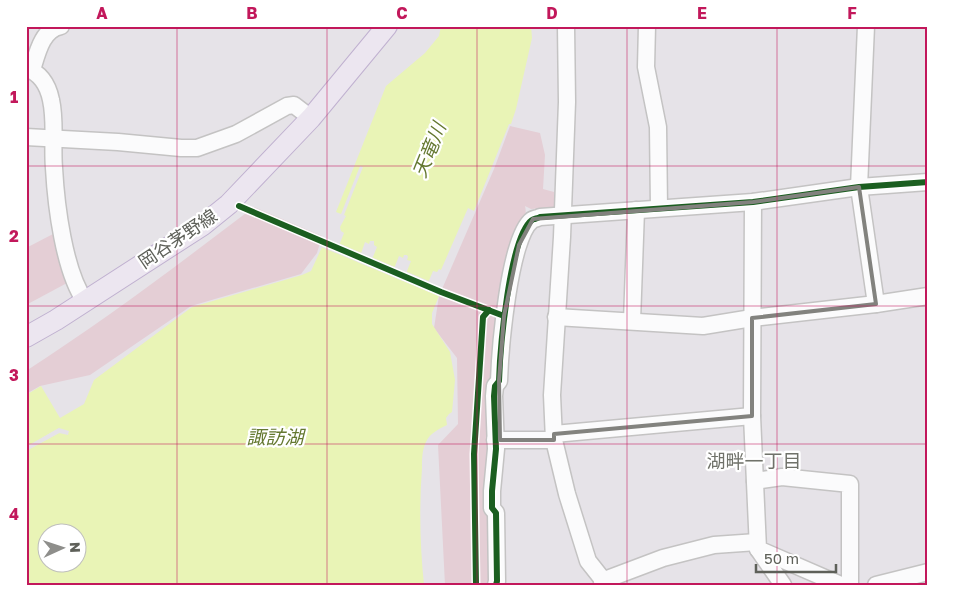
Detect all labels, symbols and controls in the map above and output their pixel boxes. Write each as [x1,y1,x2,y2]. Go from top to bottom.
text: A [96,3,108,23]
text: B [246,3,258,23]
text: C [396,3,408,23]
text: D [546,3,558,23]
text: E [697,3,707,23]
text: F [847,3,857,23]
text: 1 [10,87,18,107]
water label: 天竜川 [407,117,451,181]
street label: 岡谷茅野線 [134,204,221,272]
text: 2 [9,226,19,246]
text: 3 [9,365,19,385]
water label: 諏訪湖 [246,425,306,448]
district label: 湖畔一丁目 [706,449,802,472]
text: 4 [9,504,19,524]
north arrow [38,524,88,574]
scale bar [756,541,836,573]
text: N [67,542,84,553]
text: 50 m [764,549,799,567]

